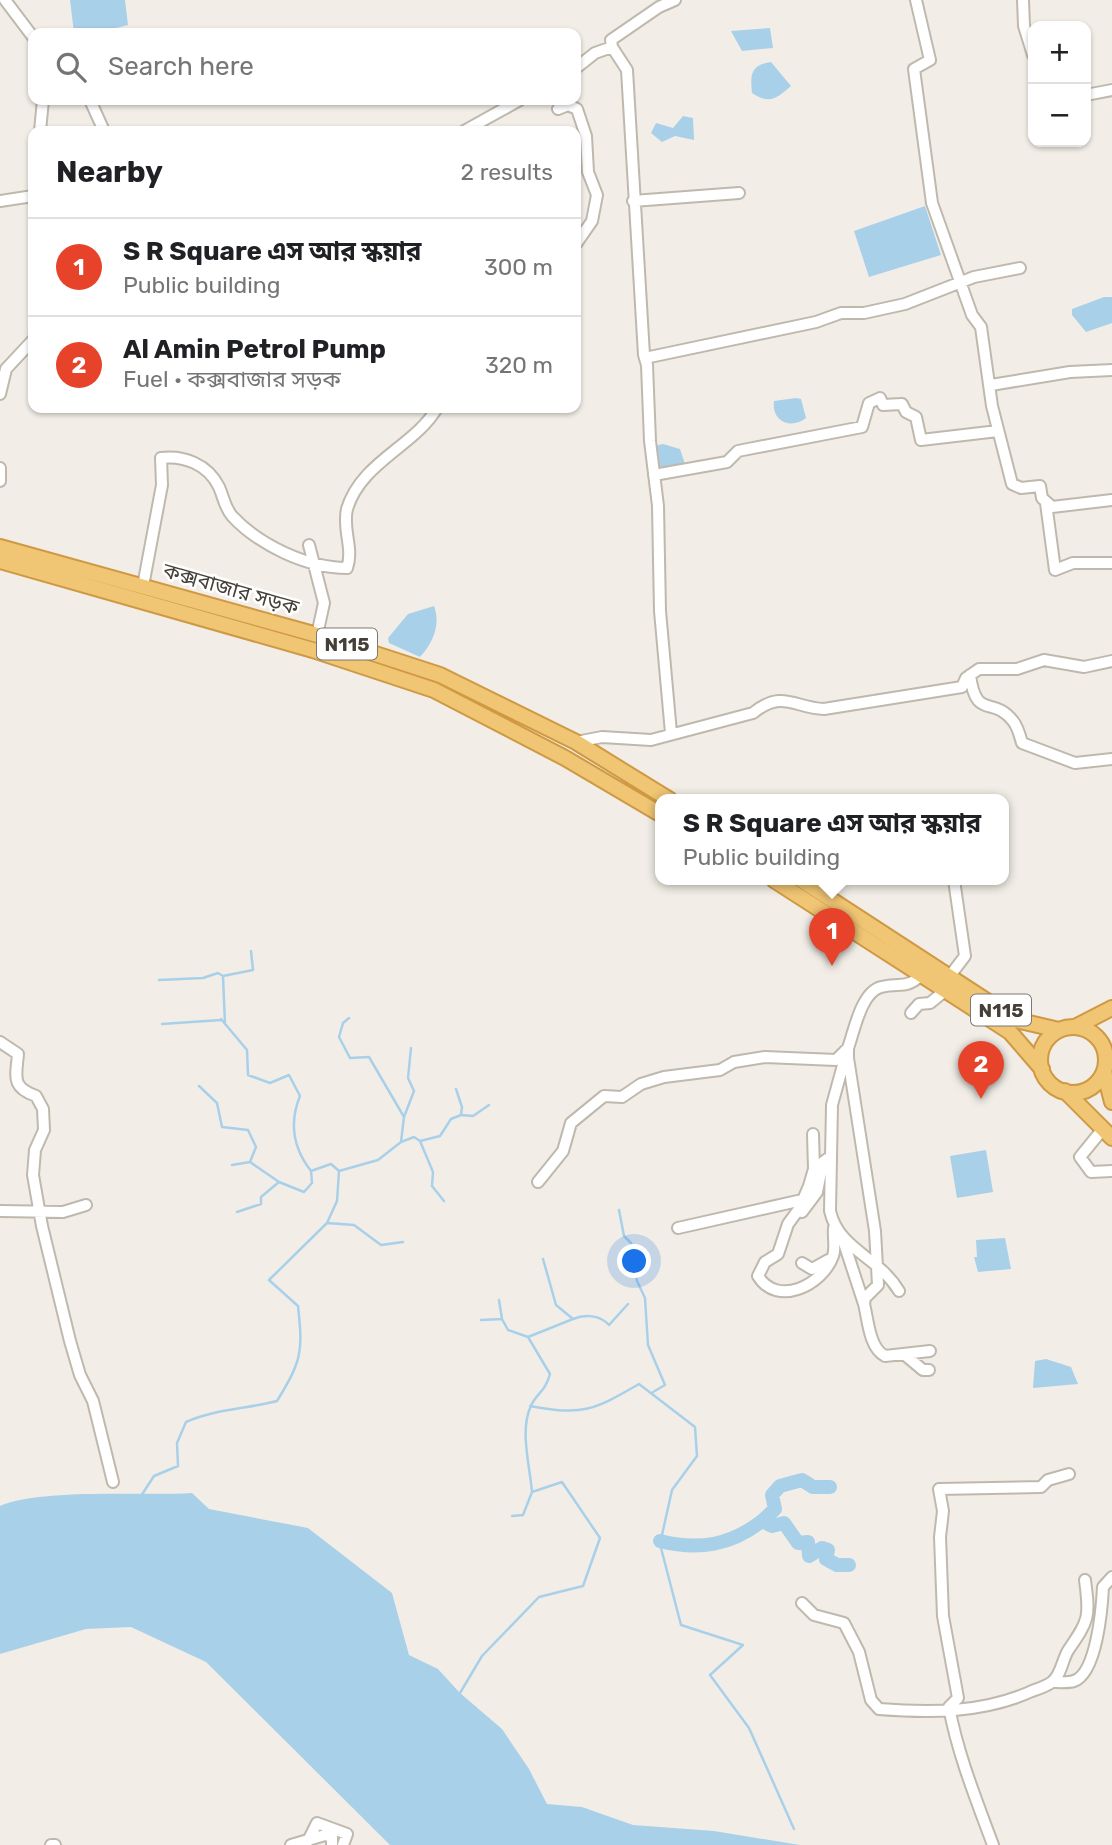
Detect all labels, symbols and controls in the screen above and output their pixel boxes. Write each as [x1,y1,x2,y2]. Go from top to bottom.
map controls [1028,21,1091,147]
button: + [1028,21,1091,84]
search box [28,28,581,105]
icon: search [52,48,90,86]
text: Search here [108,51,254,82]
button: − [1028,84,1091,147]
text: Nearby [56,154,163,190]
text: 2 results [461,158,553,186]
text: S R Square এস আর স্কয়ার [123,236,421,267]
text: 1 [73,253,85,281]
text: 300 m [484,253,553,281]
text: Public building [123,271,280,299]
text: Al Amin Petrol Pump [123,334,386,365]
text: 2 [72,351,86,379]
text: 320 m [485,351,553,379]
text: Fuel · কক্সবাজার সড়ক [123,365,341,393]
street label: কক্সবাজার সড়ক [159,557,303,620]
road number: N115 [317,628,377,660]
popup [655,794,1009,885]
text: S R Square এস আর স্কয়ার [683,808,981,839]
text: Public building [683,843,840,871]
pin: 1 [809,908,855,966]
road number: N115 [971,994,1031,1026]
pin: 2 [958,1041,1004,1099]
your location [617,1244,651,1278]

